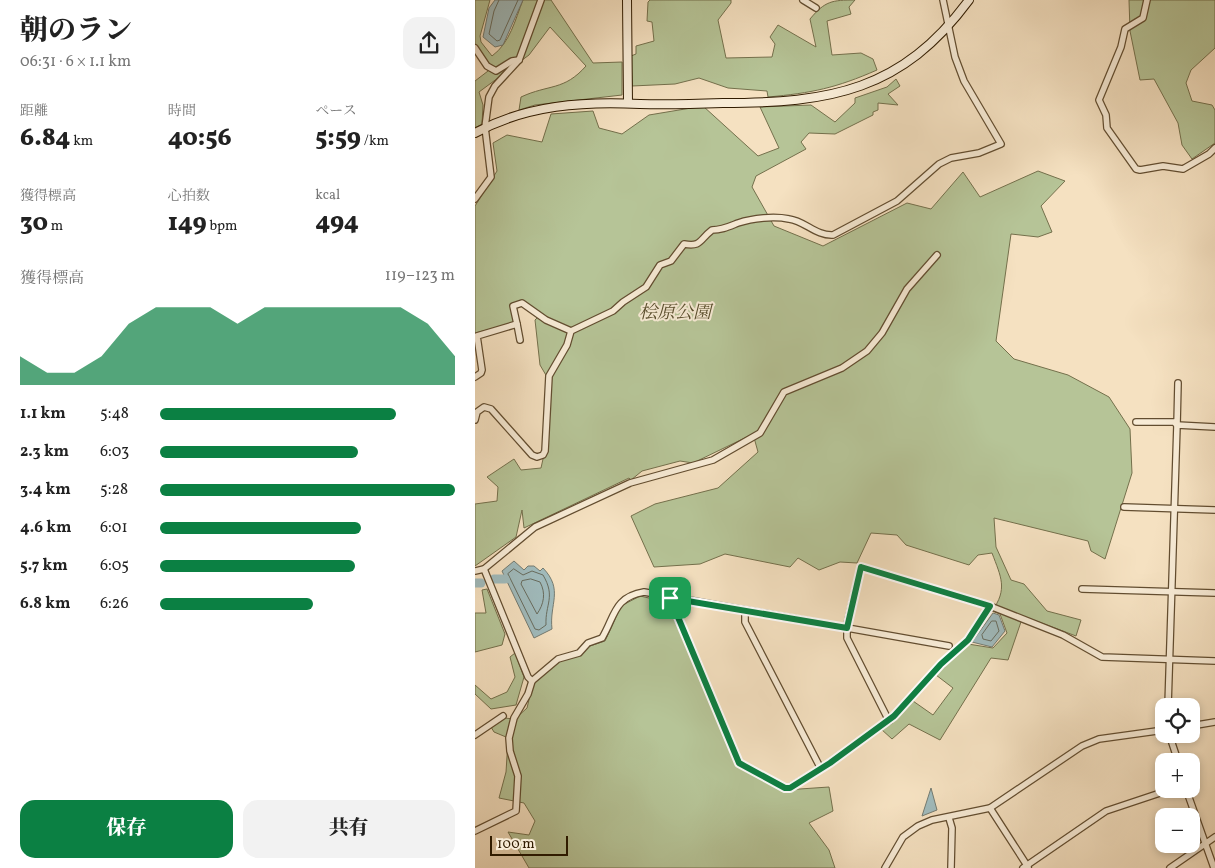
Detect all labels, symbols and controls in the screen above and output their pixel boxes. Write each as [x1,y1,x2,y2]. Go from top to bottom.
text: 朝のラン [20,12,132,51]
button: share [403,17,455,69]
text: 06:31 · 6 × 1.1 km [20,51,131,73]
text: 距離 [20,102,48,121]
text: 時間 [168,102,196,121]
text: ペース [315,102,357,121]
text: 6.84 [20,121,70,156]
text: 40:56 [168,121,232,156]
text: 5:59 [315,121,361,156]
text: km [70,132,93,151]
text: /km [361,132,389,151]
text: kcal [315,186,340,205]
text: 獲得標高 [20,187,76,206]
text: 心拍数 [168,187,210,206]
text: 494 [315,205,359,240]
text: 30 [20,206,48,241]
text: 149 [168,206,207,241]
text: m [48,217,63,236]
text: bpm [207,217,237,236]
text: 119–123 m [385,265,455,287]
text: 獲得標高 [20,268,84,290]
park label: 桧原公園 [639,301,714,326]
text: 1.1 km [20,403,66,425]
text: 5:48 [100,403,129,425]
text: 2.3 km [20,441,69,463]
text: 6:03 [100,441,129,463]
text: 3.4 km [20,479,71,501]
text: 5:28 [100,479,128,501]
text: 4.6 km [20,517,71,539]
text: 6:01 [100,517,128,539]
text: 5.7 km [20,555,68,577]
text: 6:05 [100,555,129,577]
pin [649,577,691,619]
icon: arrive [656,584,684,612]
text: 6.8 km [20,593,70,615]
text: 6:26 [100,593,129,615]
map controls [1155,698,1200,853]
button: locate [1155,698,1200,743]
button: + [1155,753,1200,798]
button: 保存 [20,800,233,858]
button: 共有 [243,800,455,858]
button: − [1155,808,1200,853]
scale bar [490,833,567,856]
text: 100 m [497,835,535,854]

